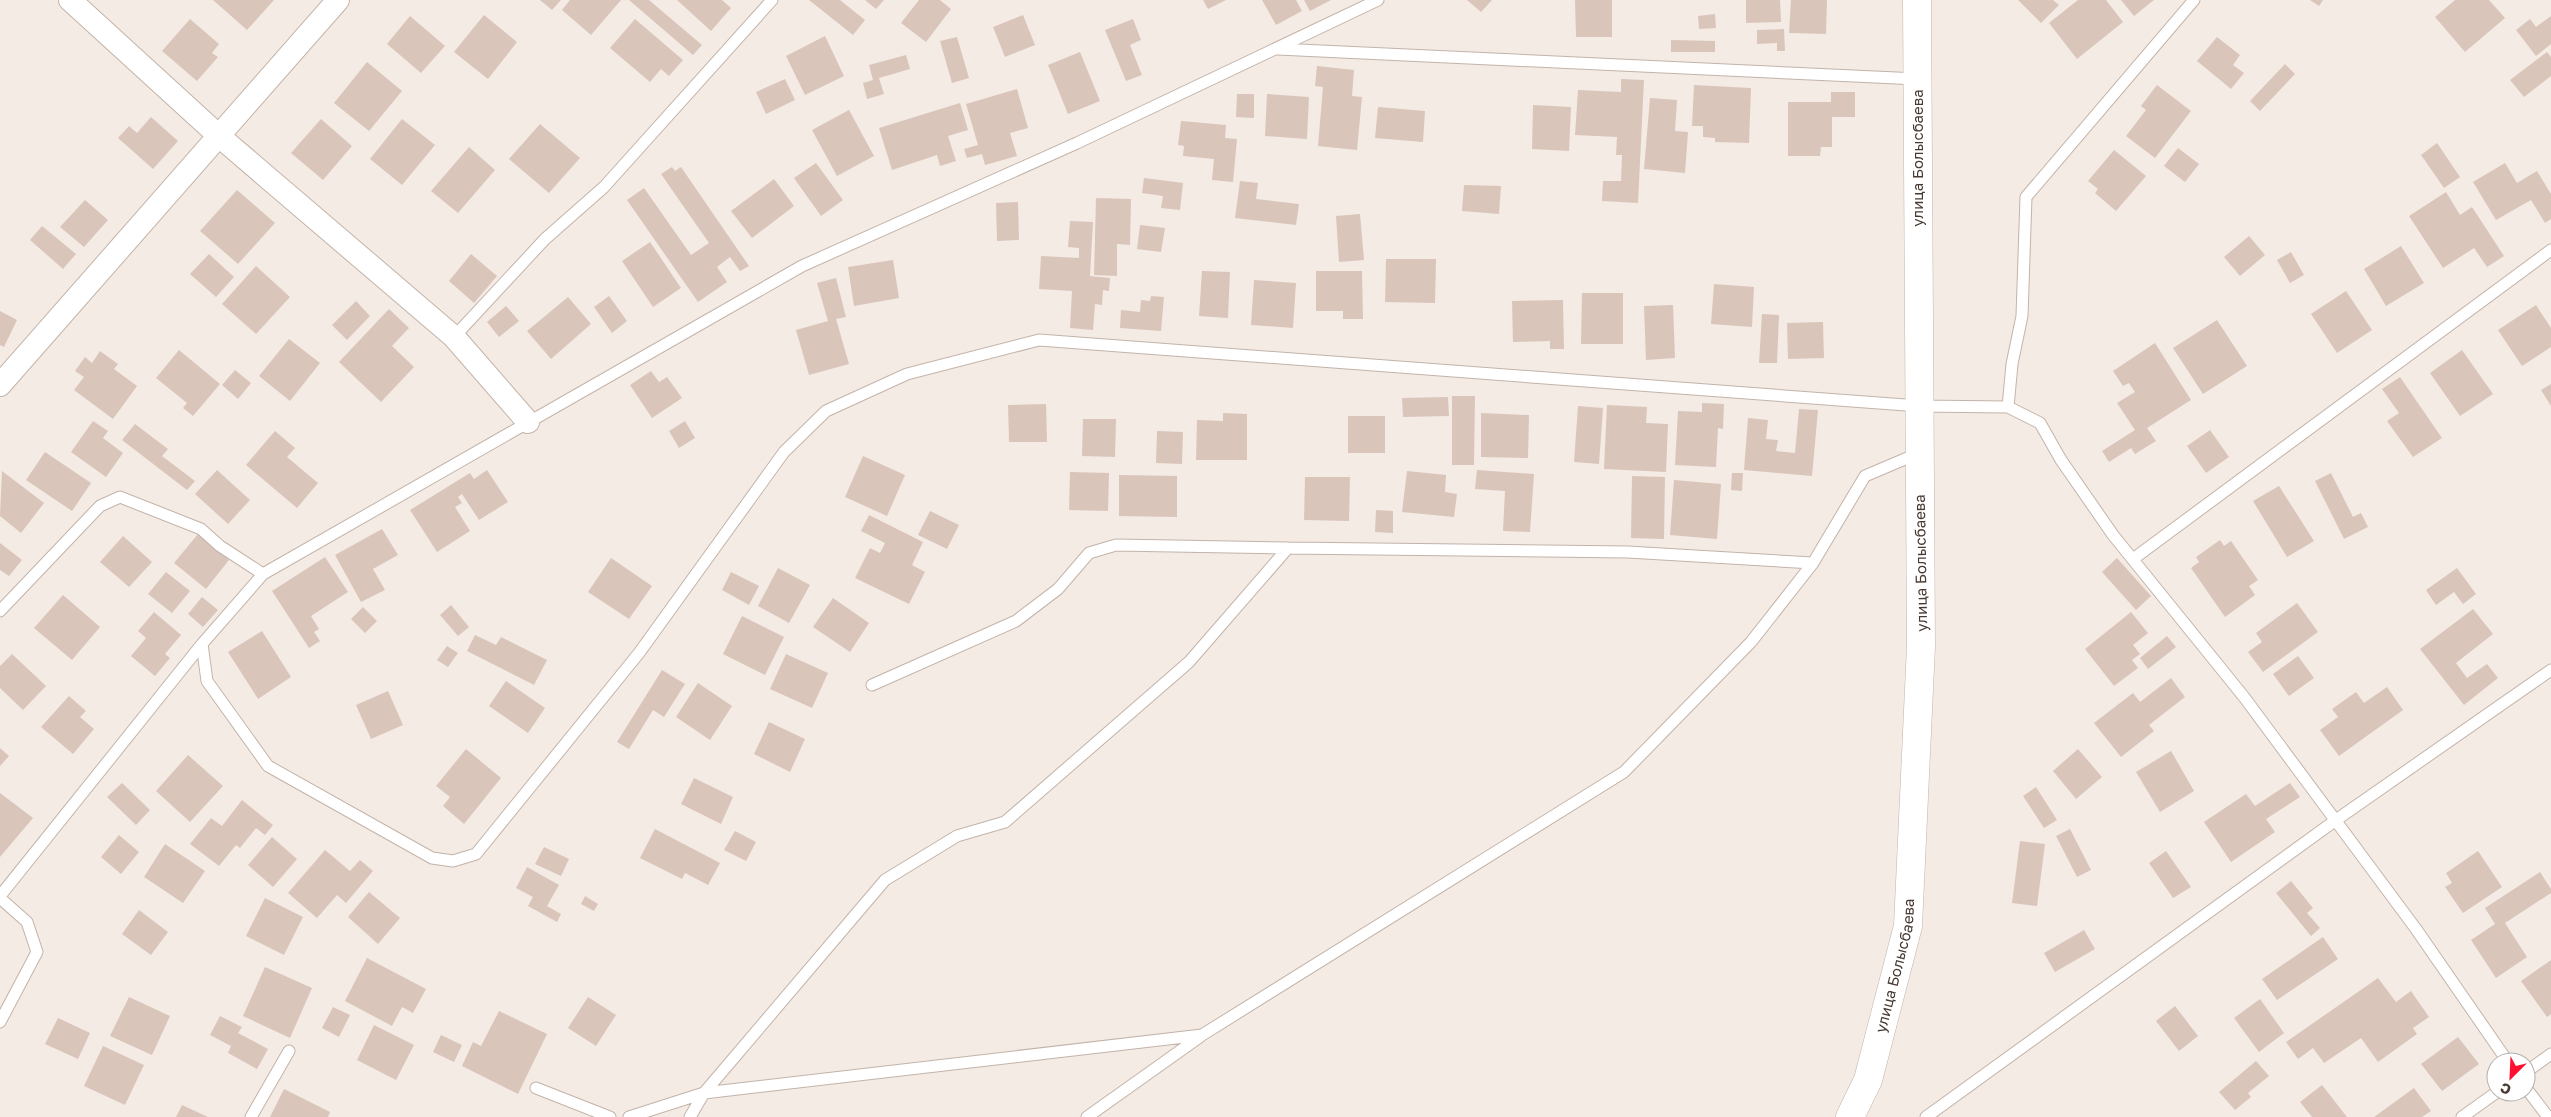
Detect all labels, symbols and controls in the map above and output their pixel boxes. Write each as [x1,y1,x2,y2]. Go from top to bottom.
street label: улица Болысбаева [1908,89,1926,227]
street label: улица Болысбаева [1910,494,1930,632]
street label: улица Болысбаева [1871,898,1917,1035]
north arrow [2486,1052,2536,1102]
text: С [2497,1080,2514,1099]

